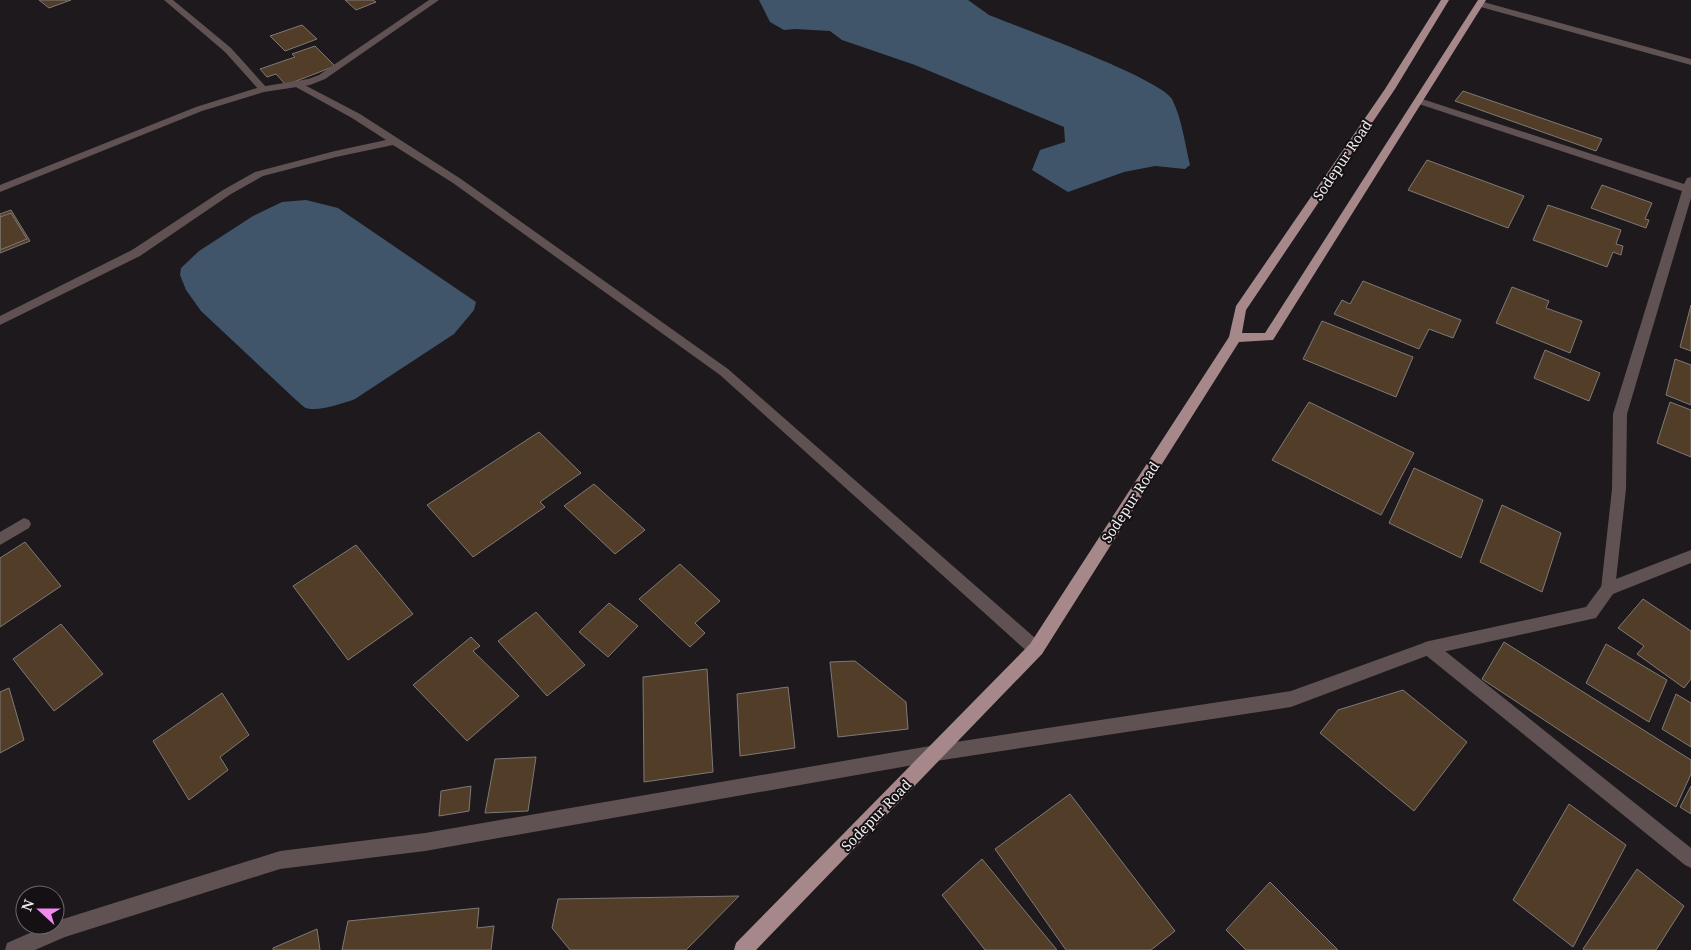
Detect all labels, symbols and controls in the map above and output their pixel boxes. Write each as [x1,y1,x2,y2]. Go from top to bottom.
street label: Sodepur Road [1308,116,1376,204]
street label: Sodepur Road [1097,457,1164,546]
street label: Sodepur Road [837,775,915,855]
north arrow [15,885,65,935]
text: N [17,897,38,914]

